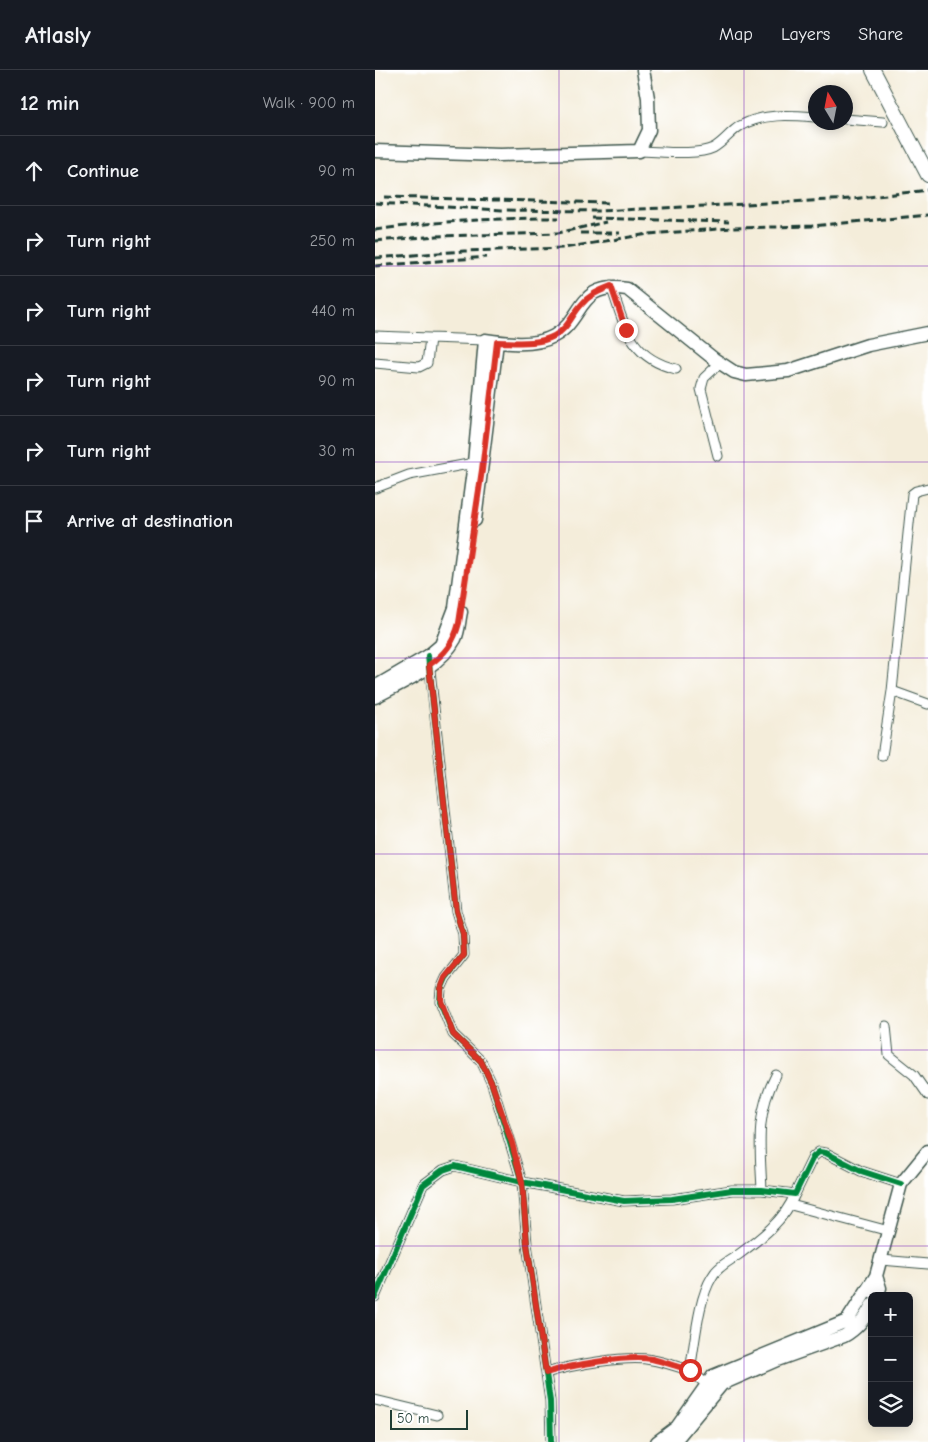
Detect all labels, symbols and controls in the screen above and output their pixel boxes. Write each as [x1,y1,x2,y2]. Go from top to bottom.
text: Atlasly [25,21,91,49]
text: Map [719,24,753,45]
text: Layers [781,24,830,45]
text: Share [858,24,903,45]
north arrow [808,85,853,130]
text: 12 min [20,91,79,115]
text: Walk · 900 m [263,94,355,112]
icon: ahead [20,157,48,185]
text: Continue [67,160,139,182]
text: 90 m [318,162,355,180]
icon: right [20,227,48,255]
text: Turn right [67,230,151,252]
text: 250 m [310,232,355,250]
icon: right [20,297,48,325]
text: Turn right [67,300,151,322]
text: 440 m [311,302,355,320]
route end [615,319,638,342]
icon: right [20,367,48,395]
text: Turn right [67,370,151,392]
text: 90 m [318,372,355,390]
icon: right [20,437,48,465]
text: Turn right [67,440,151,462]
text: 30 m [319,442,355,460]
icon: arrive [20,507,48,535]
text: Arrive at destination [67,510,233,532]
map controls [868,1292,913,1427]
button: + [868,1292,913,1337]
button: − [868,1337,913,1382]
route start [679,1359,702,1382]
button: layers [868,1382,913,1427]
scale bar [390,1407,467,1430]
text: 50 m [397,1410,429,1427]

